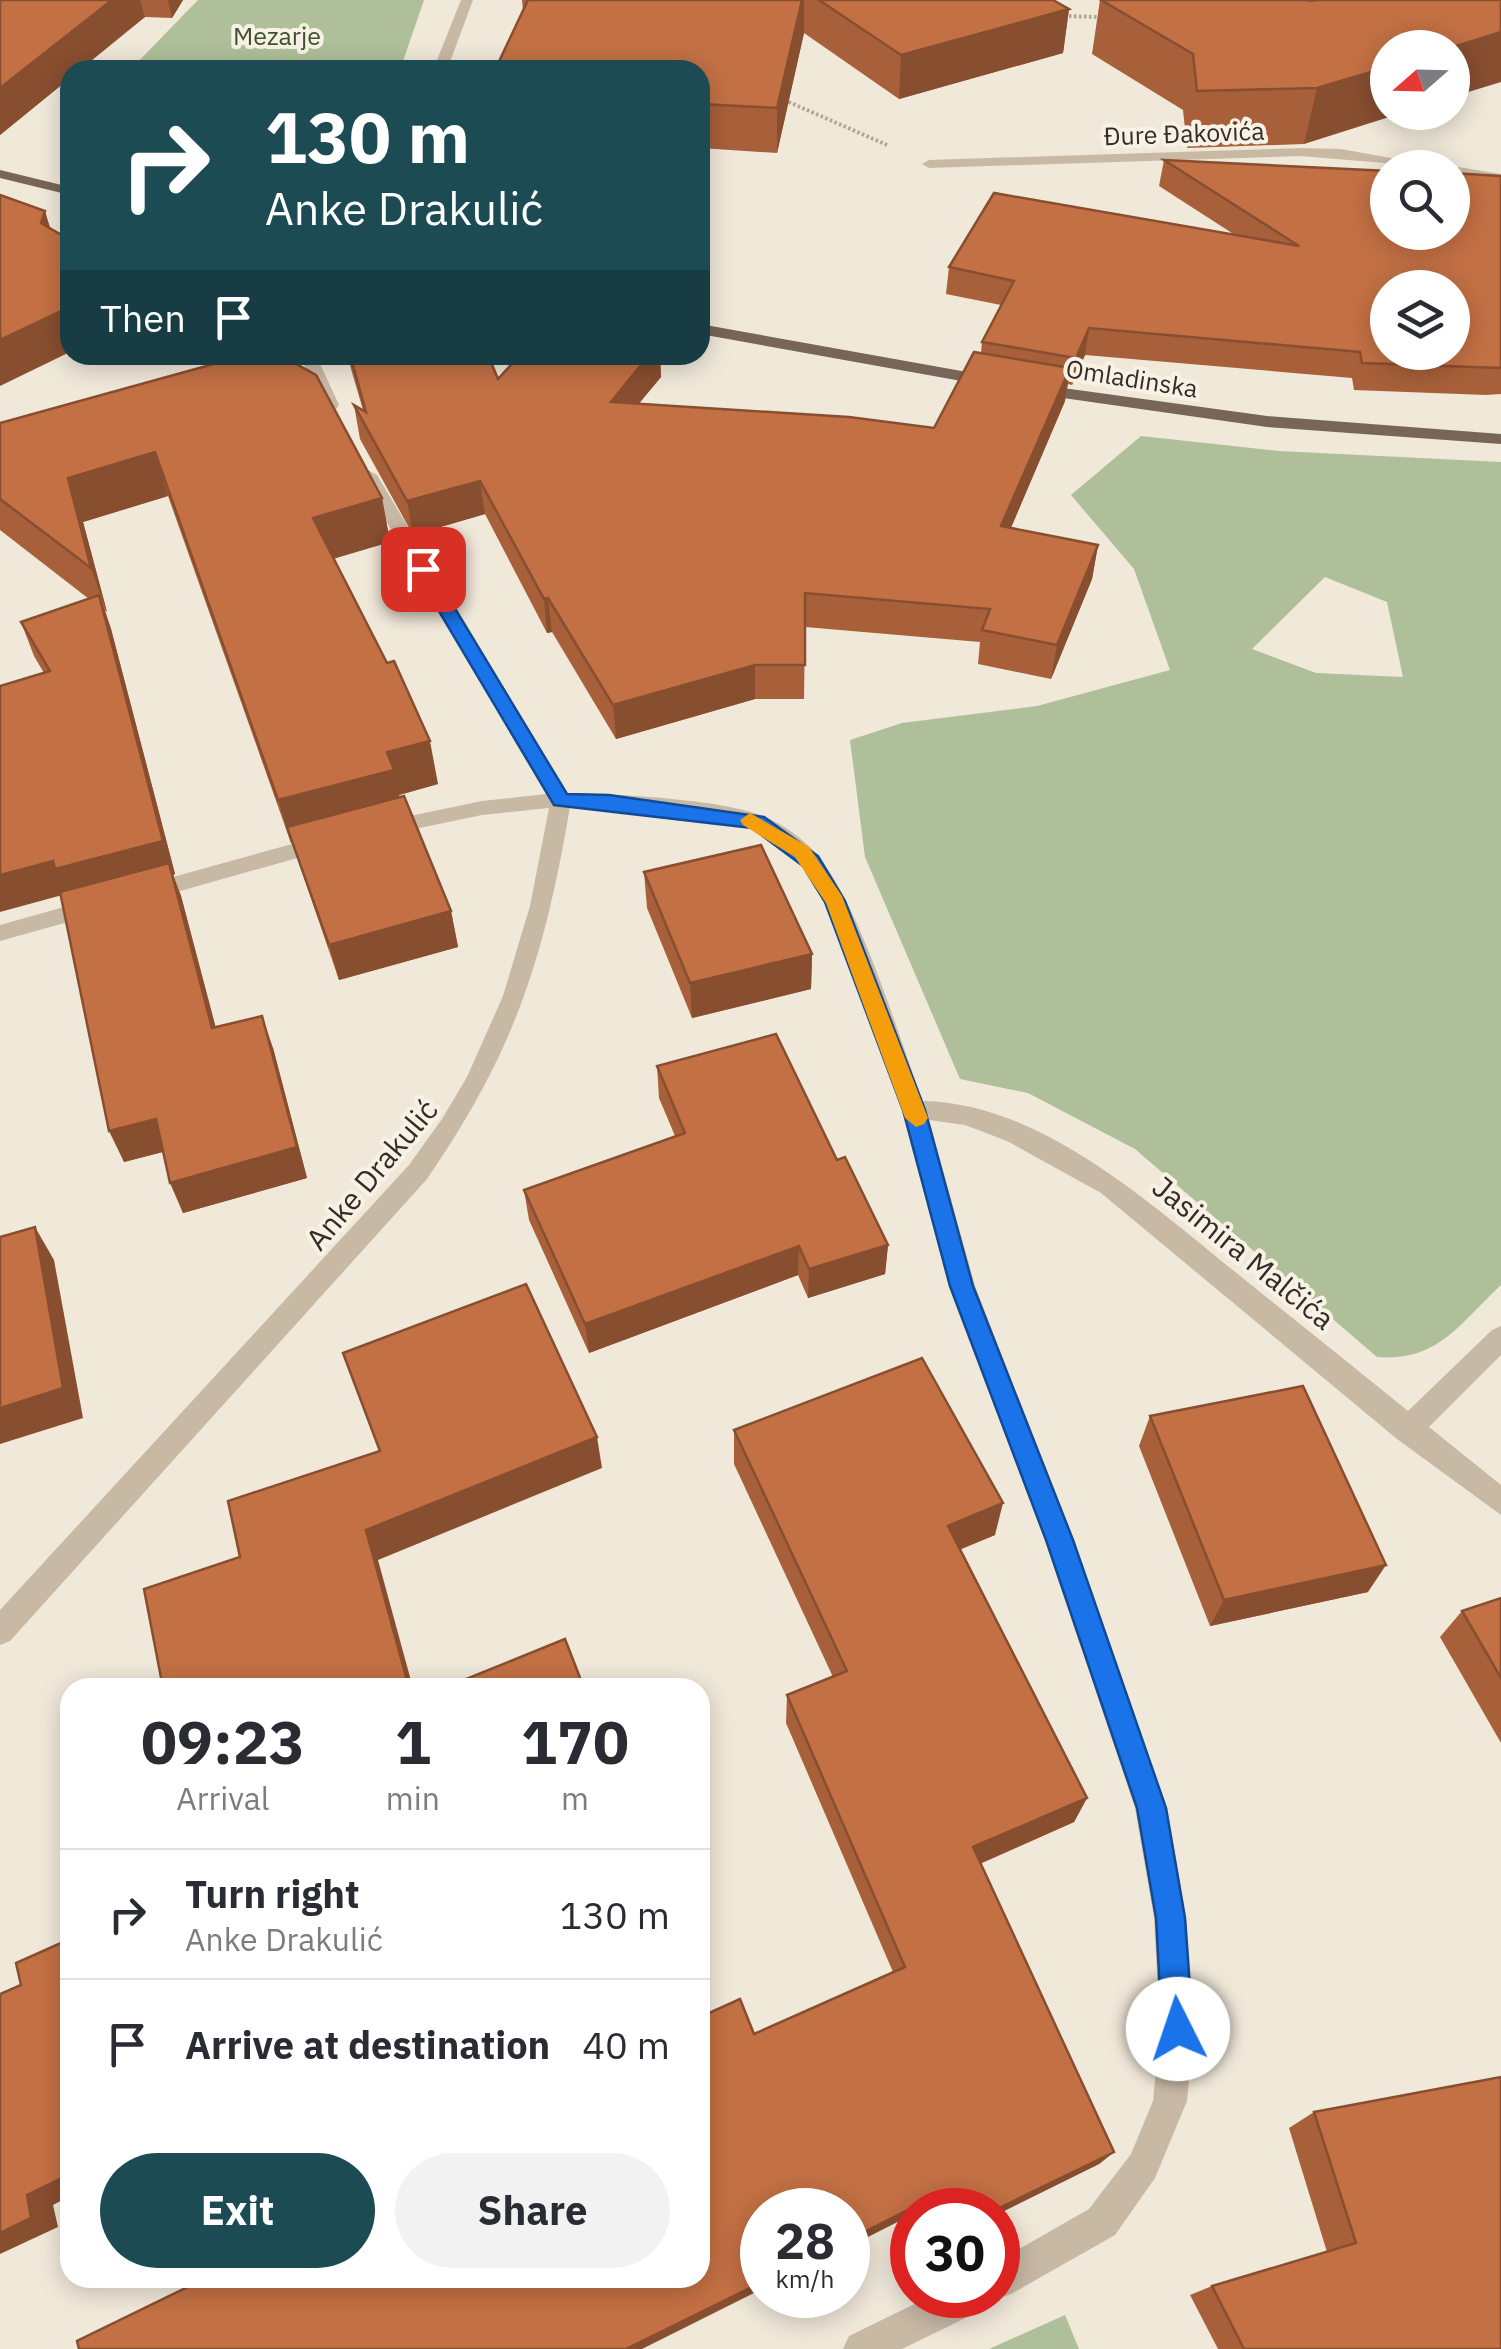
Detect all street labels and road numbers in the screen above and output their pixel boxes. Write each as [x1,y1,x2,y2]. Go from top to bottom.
street label: Đure Đakovića [1103,114,1265,152]
street label: Omladinska [1064,351,1200,405]
street label: Anke Drakulić [296,1090,446,1258]
street label: Jasimira Malčića [1145,1167,1343,1337]

